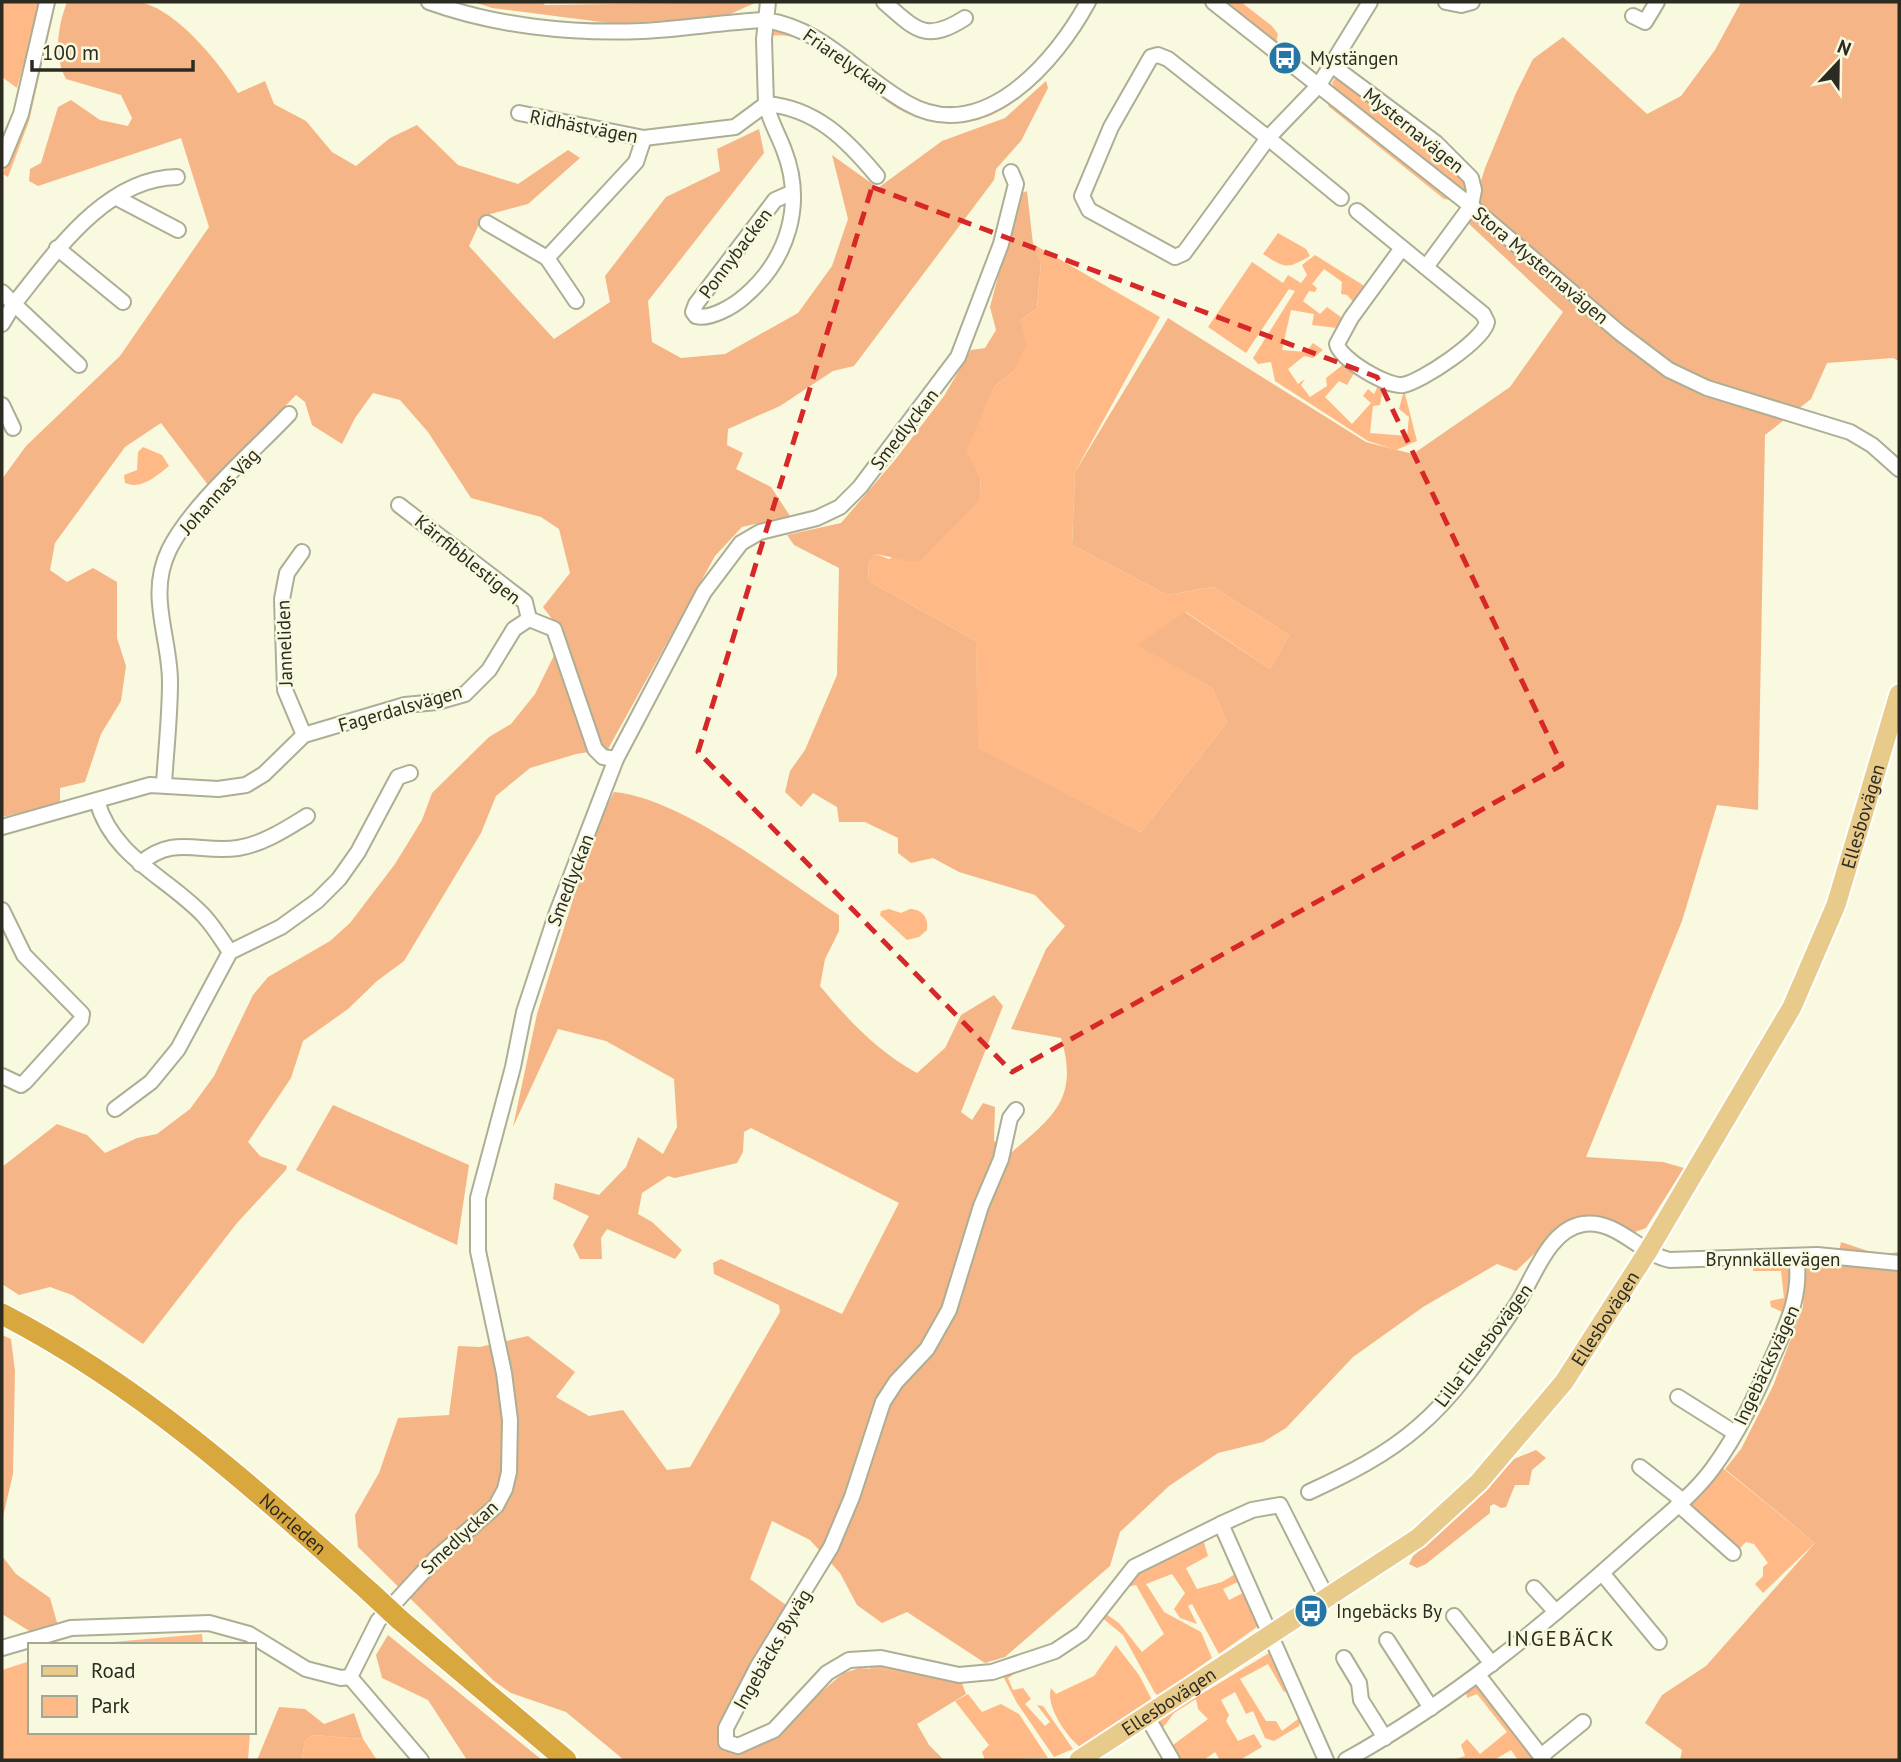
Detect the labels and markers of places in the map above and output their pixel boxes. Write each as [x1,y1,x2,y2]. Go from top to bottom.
bus stop icon: Mystängen [1266,39,1304,77]
place label: Mystängen [1310,46,1398,70]
bus stop icon: Ingebäcks By [1292,1592,1330,1630]
place label: Ingebäcks By [1336,1599,1442,1623]

